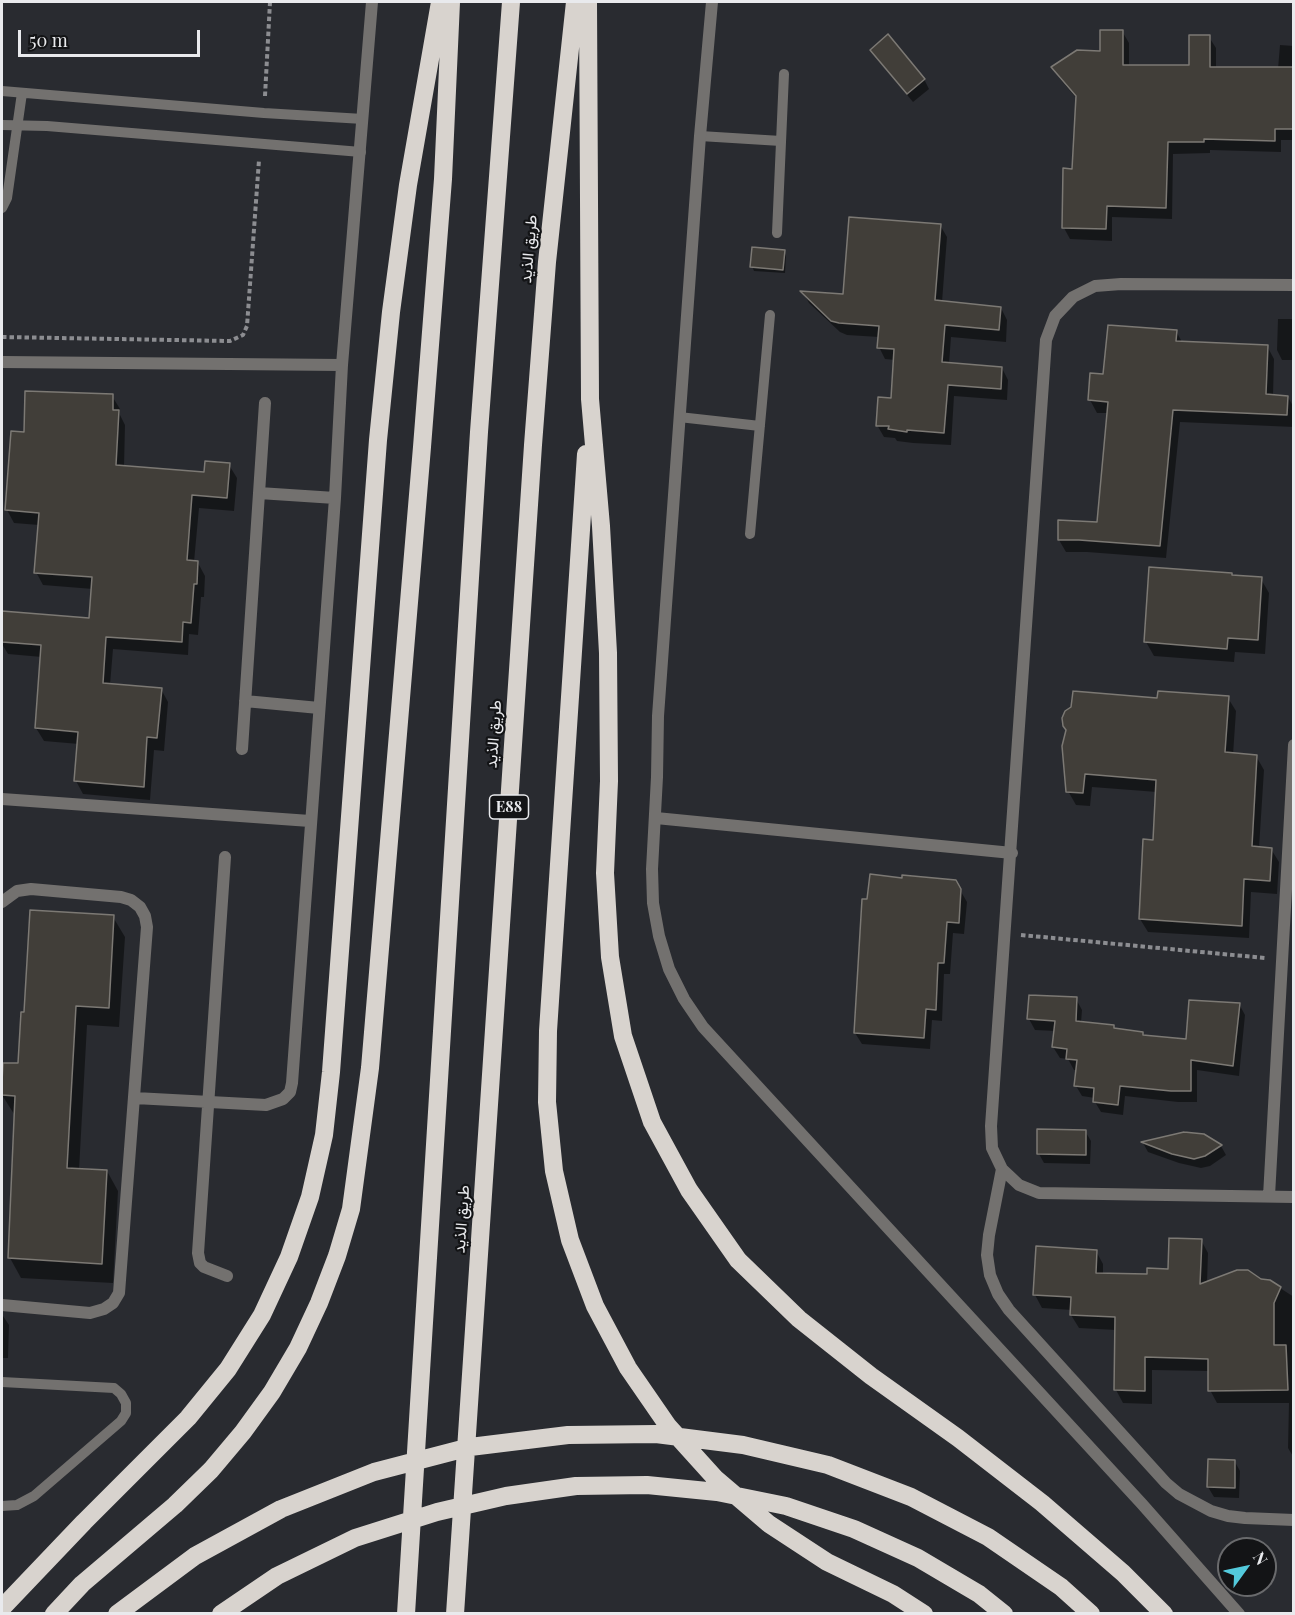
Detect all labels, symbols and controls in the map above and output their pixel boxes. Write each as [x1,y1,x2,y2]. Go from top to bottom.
scale bar [21,18,202,56]
text: 50 m [29,28,68,52]
street label: طريق الذيد [516,214,542,284]
street label: طريق الذيد [482,699,506,769]
road number: E88 [490,795,528,819]
street label: طريق الذيد [450,1184,474,1254]
north arrow [1217,1537,1277,1597]
text: N [1249,1547,1273,1569]

